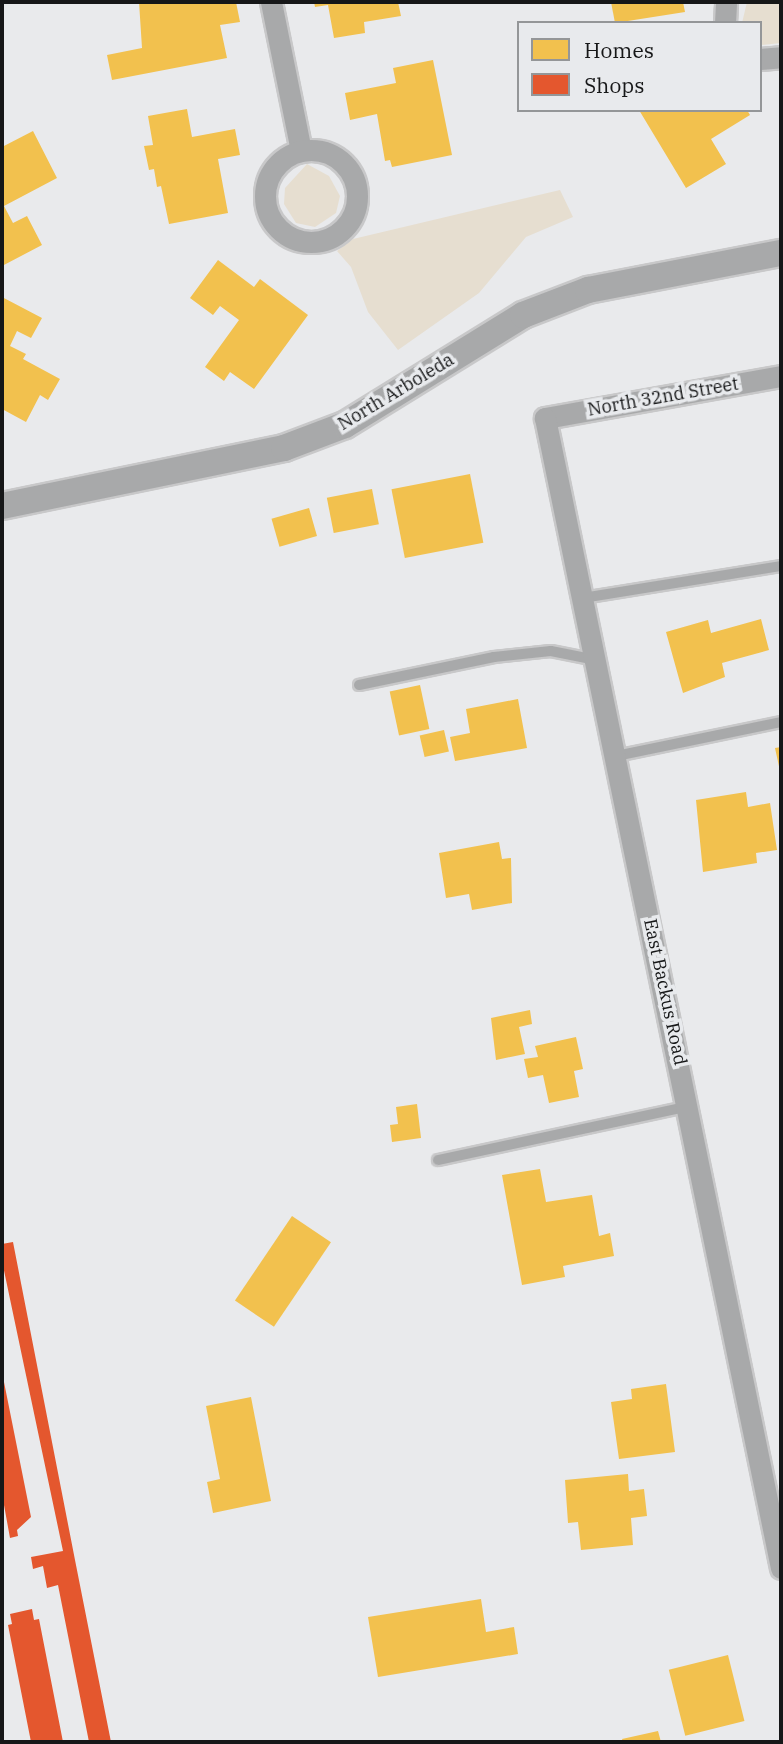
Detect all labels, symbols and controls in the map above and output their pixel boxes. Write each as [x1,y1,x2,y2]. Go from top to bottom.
legend [517,21,762,112]
text: Homes [584,36,654,64]
text: Shops [584,71,644,99]
street label: North Arboleda [334,349,458,435]
street label: North 32nd Street [586,373,740,421]
street label: East Backus Road [639,917,691,1067]

